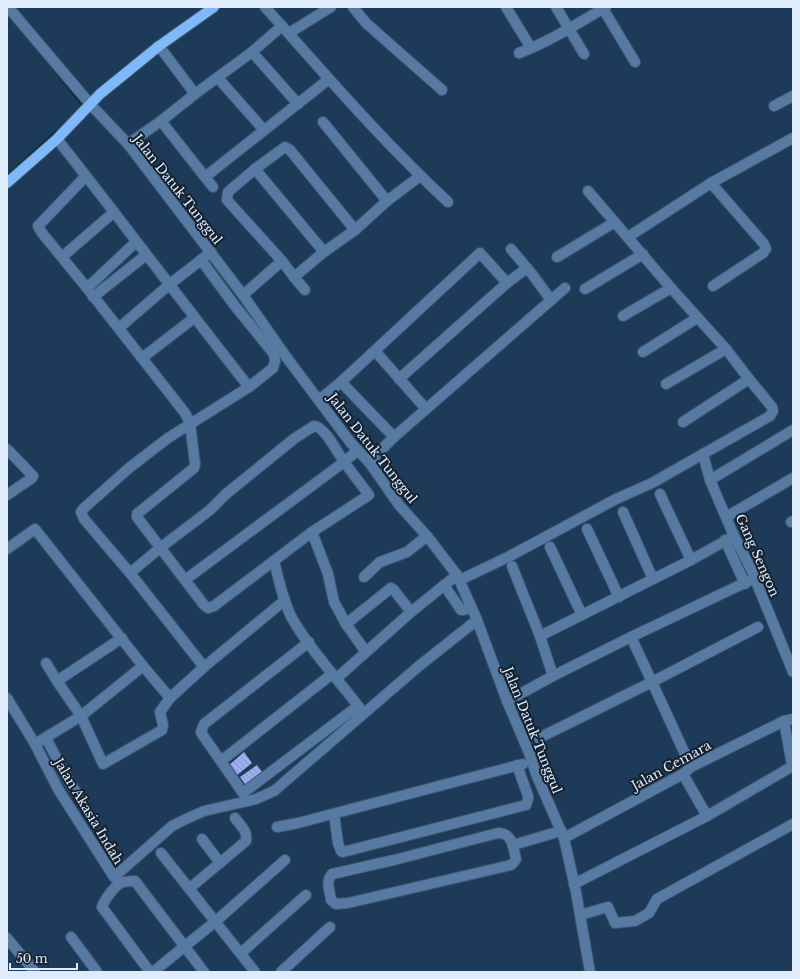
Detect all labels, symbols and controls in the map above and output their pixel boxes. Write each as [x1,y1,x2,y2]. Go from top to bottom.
street label: Jalan Datuk Tunggul [128,129,226,248]
street label: Jalan Datuk Tunggul [323,388,421,507]
street label: Gang Sengon [732,511,783,599]
street label: Jalan Datuk Tunggul [499,662,566,796]
street label: Jalan Cemara [627,736,715,795]
street label: Jalan Akasia Indah [49,753,127,868]
scale bar [10,945,77,971]
text: 50 m [16,951,48,966]

